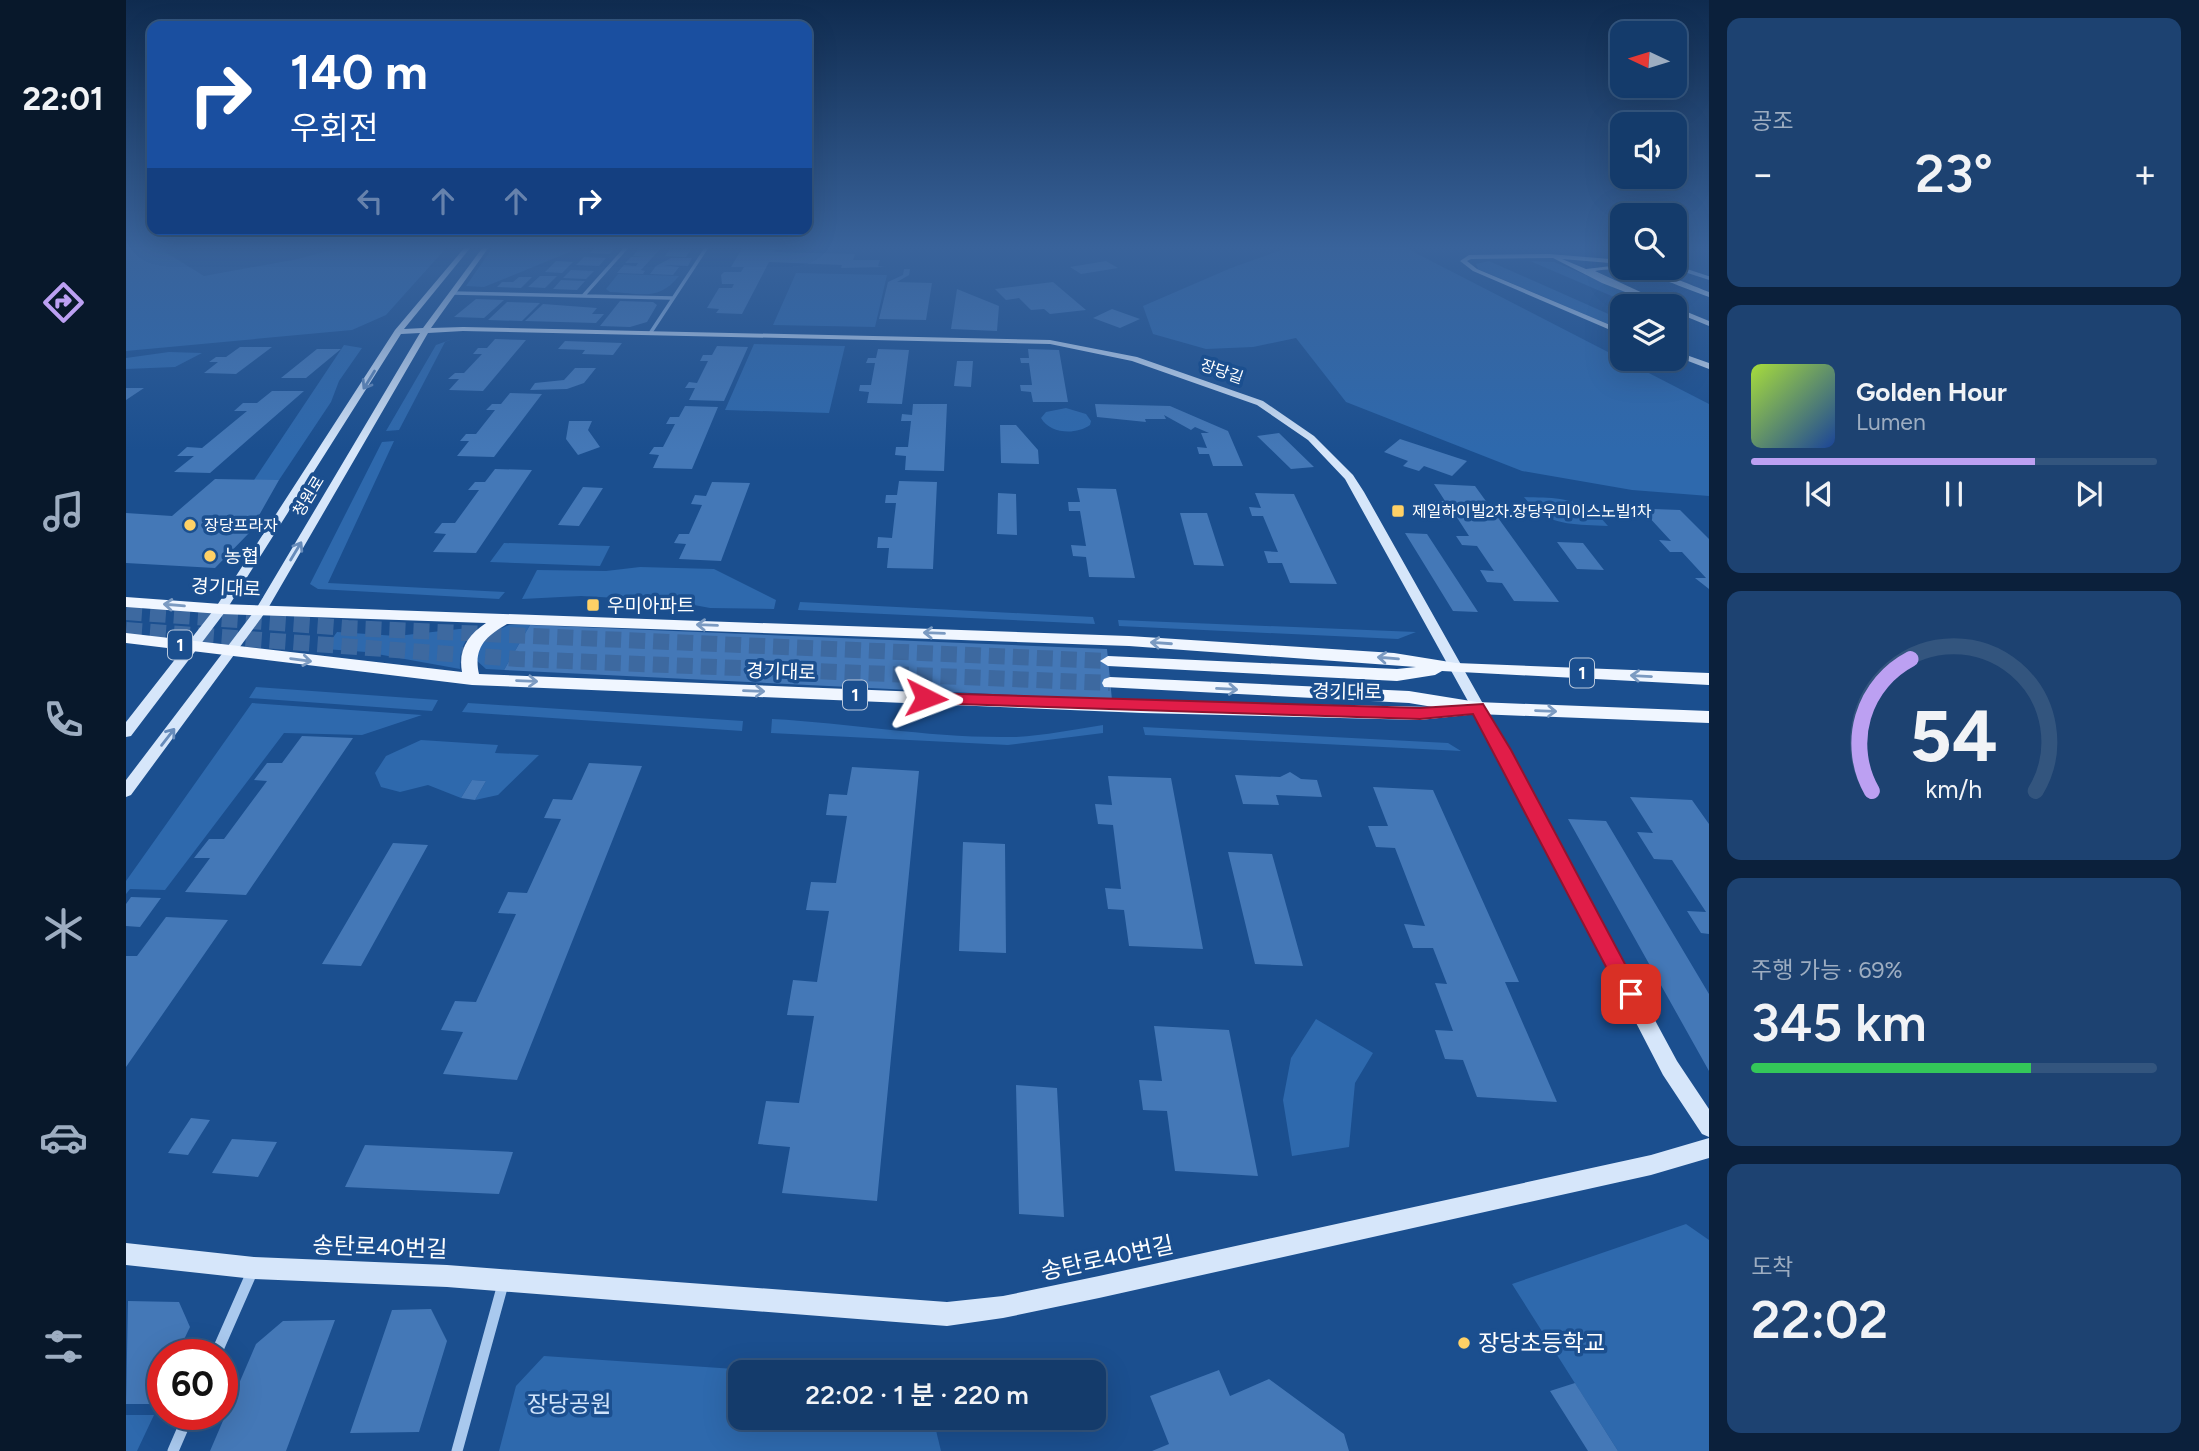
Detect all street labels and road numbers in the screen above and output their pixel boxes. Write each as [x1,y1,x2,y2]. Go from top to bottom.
street label: 장당길 [1198,355,1246,388]
street label: 청원로 [289,472,328,520]
street label: 경기대로 [190,574,261,601]
road number: 1 [168,630,192,660]
road number: 1 [1570,658,1594,688]
street label: 경기대로 [746,659,816,684]
street label: 경기대로 [1312,679,1382,704]
road number: 1 [843,680,867,710]
street label: 송탄로40번길 [1038,1230,1176,1286]
street label: 송탄로40번길 [312,1231,448,1263]

